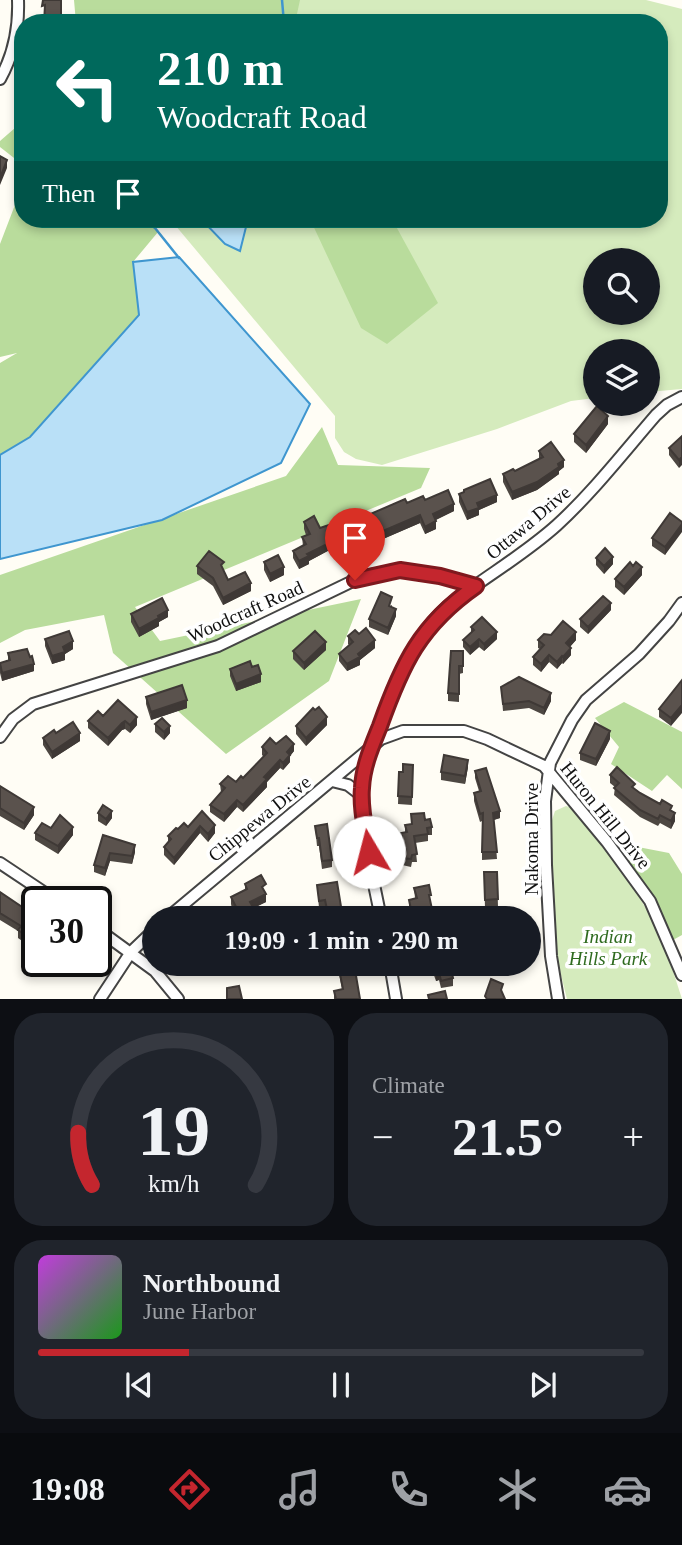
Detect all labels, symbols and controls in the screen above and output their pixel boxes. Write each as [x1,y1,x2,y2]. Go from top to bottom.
text: 210 m [157,41,284,96]
icon: left [42,42,133,133]
text: Woodcraft Road [157,99,367,135]
icon: arrive [109,175,147,213]
text: Then [42,179,95,208]
map controls [583,248,660,416]
button: search [583,248,660,325]
button: layers [583,339,660,416]
street label: Ottawa Drive [482,481,574,563]
pin [325,508,385,580]
icon: arrive [336,519,374,557]
street label: Woodcraft Road [184,576,307,646]
street label: Huron Hill Drive [556,758,655,873]
street label: Chippewa Drive [204,771,315,866]
street label: Nakoma Drive [521,783,542,895]
position arrow [332,815,406,889]
speed limit sign: 30 [21,886,112,977]
text: 19:09 · 1 min · 290 m [225,926,459,955]
park label: Indian Hills Park [568,926,648,969]
text: Climate [372,1073,445,1098]
text: 19 [138,1091,210,1172]
text: 21.5° [452,1109,564,1166]
text: − [372,1116,393,1158]
text: + [623,1116,644,1158]
text: km/h [148,1170,200,1197]
text: Northbound [143,1269,280,1298]
text: June Harbor [143,1299,256,1324]
icon: previous [120,1366,158,1404]
icon: pause [322,1366,360,1404]
icon: next [524,1366,562,1404]
icon: directions [165,1465,214,1514]
icon: music [275,1465,324,1514]
icon: phone [384,1465,433,1514]
icon: climate [493,1465,542,1514]
icon: car [603,1465,652,1514]
text: 19:08 [30,1471,105,1507]

